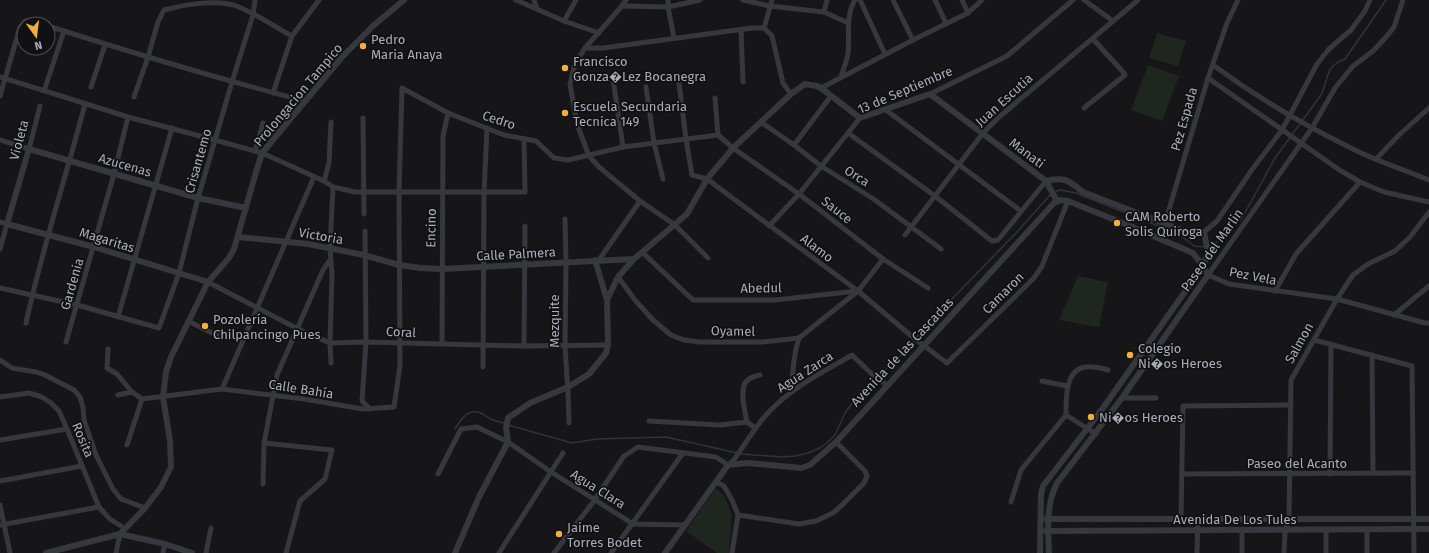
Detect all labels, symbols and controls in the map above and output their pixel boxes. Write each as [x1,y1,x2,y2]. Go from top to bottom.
north arrow [16,16,56,56]
place label: Pedro Maria Anaya [371,32,443,62]
text: N [33,38,43,52]
street label: Prolongacion Tampico [251,40,345,150]
marker: Pedro Maria Anaya [358,41,368,51]
place label: Francisco Gonza�Lez Bocanegra [573,54,706,84]
marker: Francisco Gonza�Lez Bocanegra [560,63,570,73]
street label: 13 de Septiembre [855,63,955,117]
street label: Juan Escutia [972,70,1036,130]
street label: Pez Espada [1168,85,1200,153]
place label: Escuela Secundaria Tecnica 149 [573,99,687,129]
street label: Cedro [480,108,518,132]
marker: Escuela Secundaria Tecnica 149 [560,108,570,118]
street label: Violeta [6,118,32,162]
street label: Crisantemo [182,127,214,195]
street label: Manati [1006,135,1048,171]
street label: Azucenas [97,150,153,180]
street label: Orca [842,163,872,189]
street label: Sauce [819,193,855,227]
street label: Paseo del Marlin [1178,206,1246,294]
street label: Encino [423,208,439,248]
place label: CAM Roberto Solis Quiroga [1125,209,1203,239]
marker: CAM Roberto Solis Quiroga [1112,218,1122,228]
street label: Magaritas [78,225,136,255]
street label: Victoria [298,225,344,247]
street label: Alamo [798,231,836,265]
street label: Calle Palmera [476,244,556,264]
street label: Gardenia [57,256,87,312]
street label: Pez Vela [1228,264,1278,288]
street label: Camaron [979,269,1027,317]
street label: Abedul [740,280,782,296]
street label: Mezquite [547,294,562,348]
street label: Avenida de las Cascadas [848,295,956,409]
place label: Pozolería Chilpancingo Pues [213,312,321,342]
street label: Salmon [1282,320,1316,366]
marker: Pozolería Chilpancingo Pues [200,321,210,331]
street label: Oyamel [711,323,755,339]
street label: Coral [386,324,417,340]
place label: Colegio Ni�os Heroes [1138,341,1222,371]
street label: Agua Zarca [774,348,836,396]
marker: Colegio Ni�os Heroes [1125,350,1135,360]
street label: Calle Bahía [267,376,335,402]
place label: Ni�os Heroes [1099,410,1183,425]
marker: Ni�os Heroes [1086,412,1096,422]
street label: Rosita [69,420,97,460]
street label: Paseo del Acanto [1247,456,1347,471]
street label: Agua Clara [568,466,628,512]
street label: Avenida De Los Tules [1173,512,1297,527]
place label: Jaime Torres Bodet [567,520,642,550]
marker: Jaime Torres Bodet [554,529,564,539]

